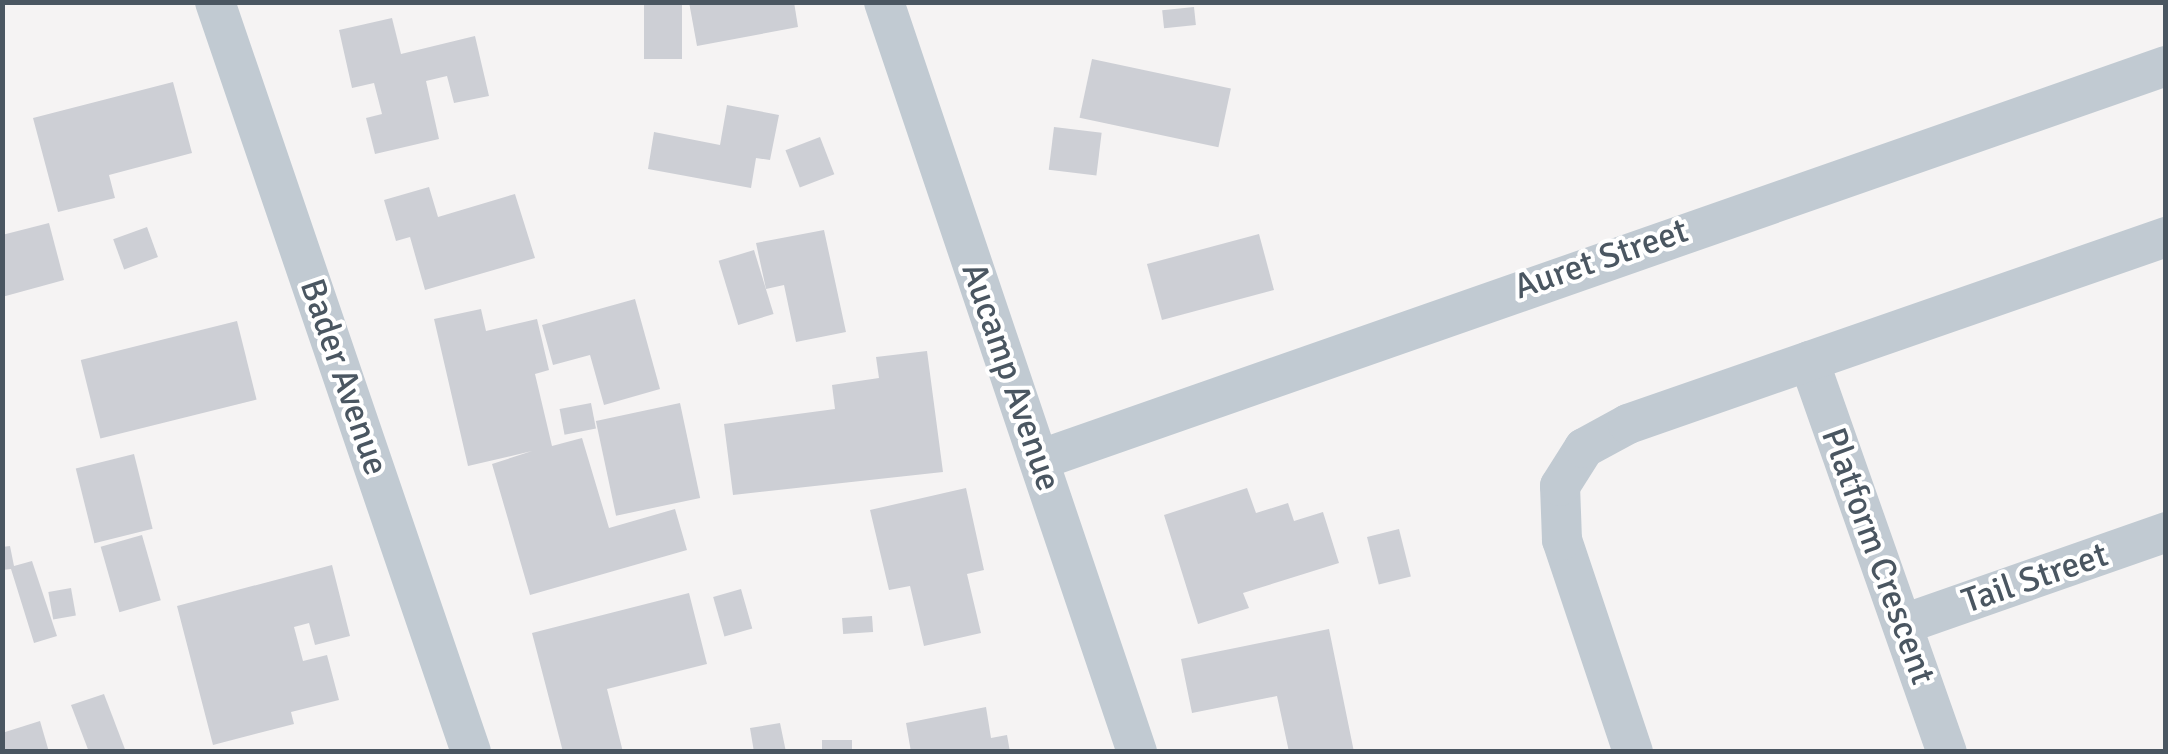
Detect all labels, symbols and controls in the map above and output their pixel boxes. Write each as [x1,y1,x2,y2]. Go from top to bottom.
street label: Auret Street [1509,210,1693,308]
street label: Aucamp Avenue [952,258,1070,496]
street label: Bader Avenue [291,273,397,481]
street label: Platform Crescent [1812,422,1944,690]
street label: Tail Street [1957,534,2113,622]

